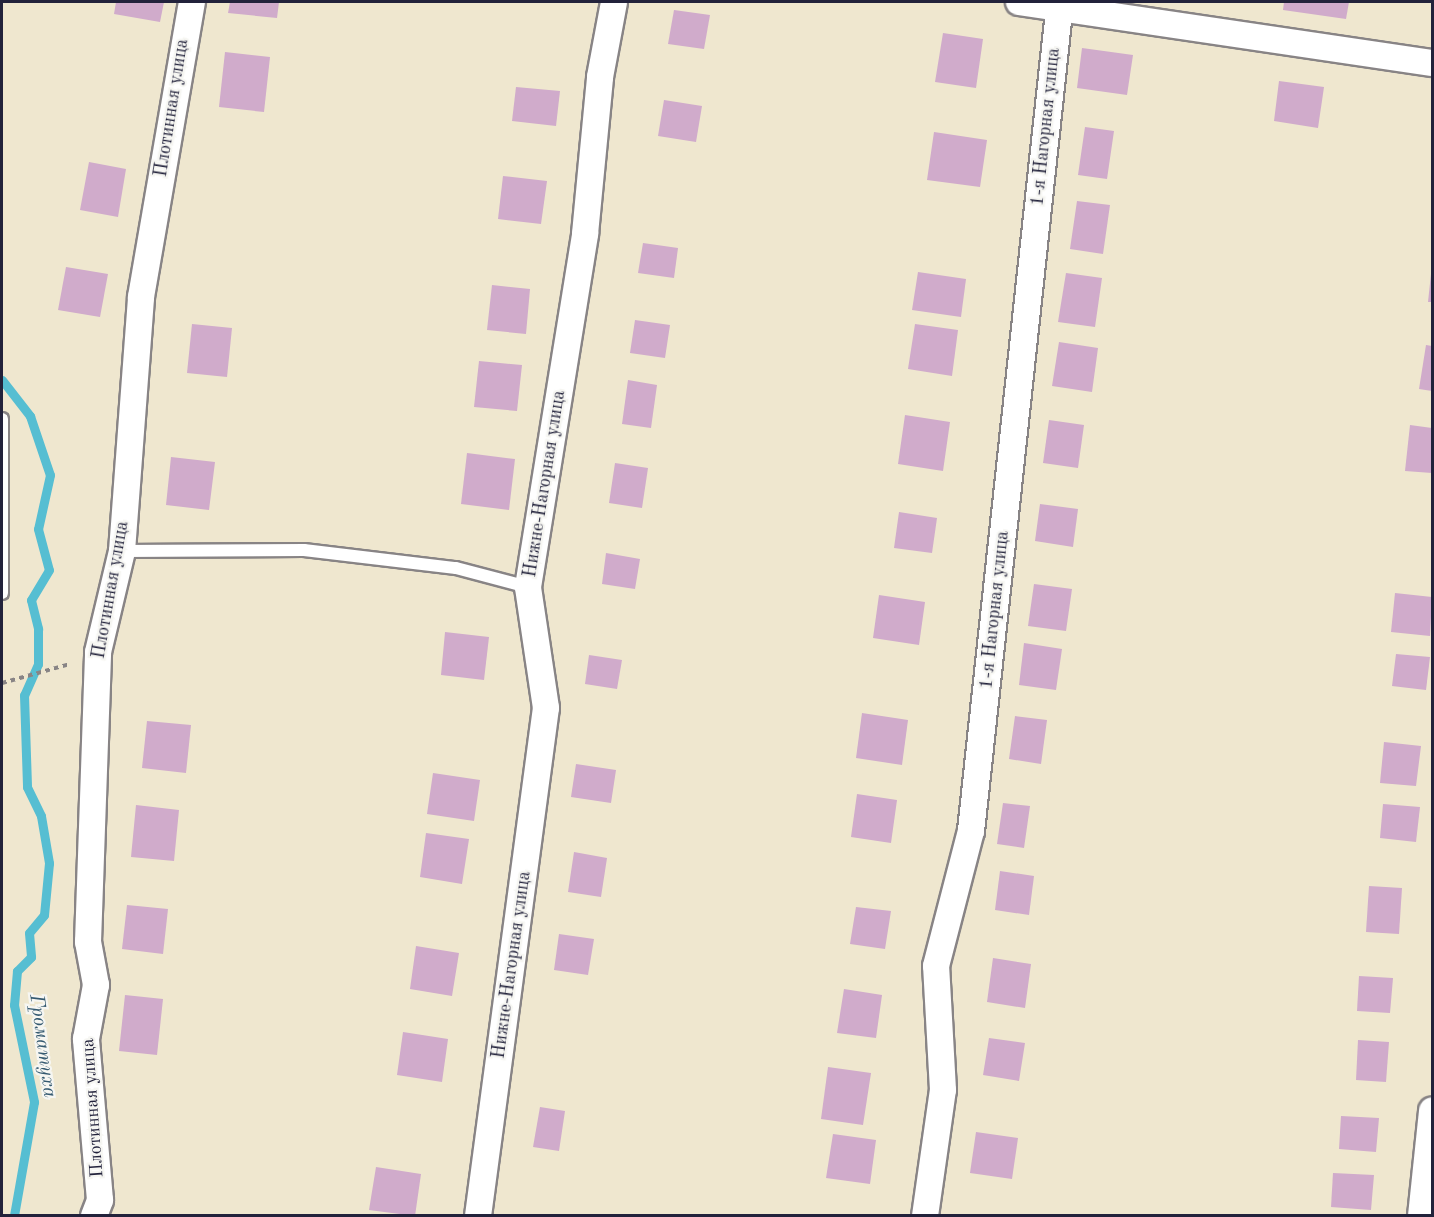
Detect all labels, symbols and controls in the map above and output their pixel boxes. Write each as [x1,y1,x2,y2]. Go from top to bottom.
street label: Плотинная улица [150,37,194,179]
street label: 1-я Нагорная улица [1027,47,1065,207]
street label: Нижне-Нагорная улица [520,389,570,579]
street label: Плотинная улица [88,519,134,661]
street label: 1-я Нагорная улица [976,530,1014,690]
street label: Нижне-Нагорная улица [488,870,536,1060]
water label: Громатуха [23,993,61,1099]
street label: Плотинная улица [77,1038,109,1178]

